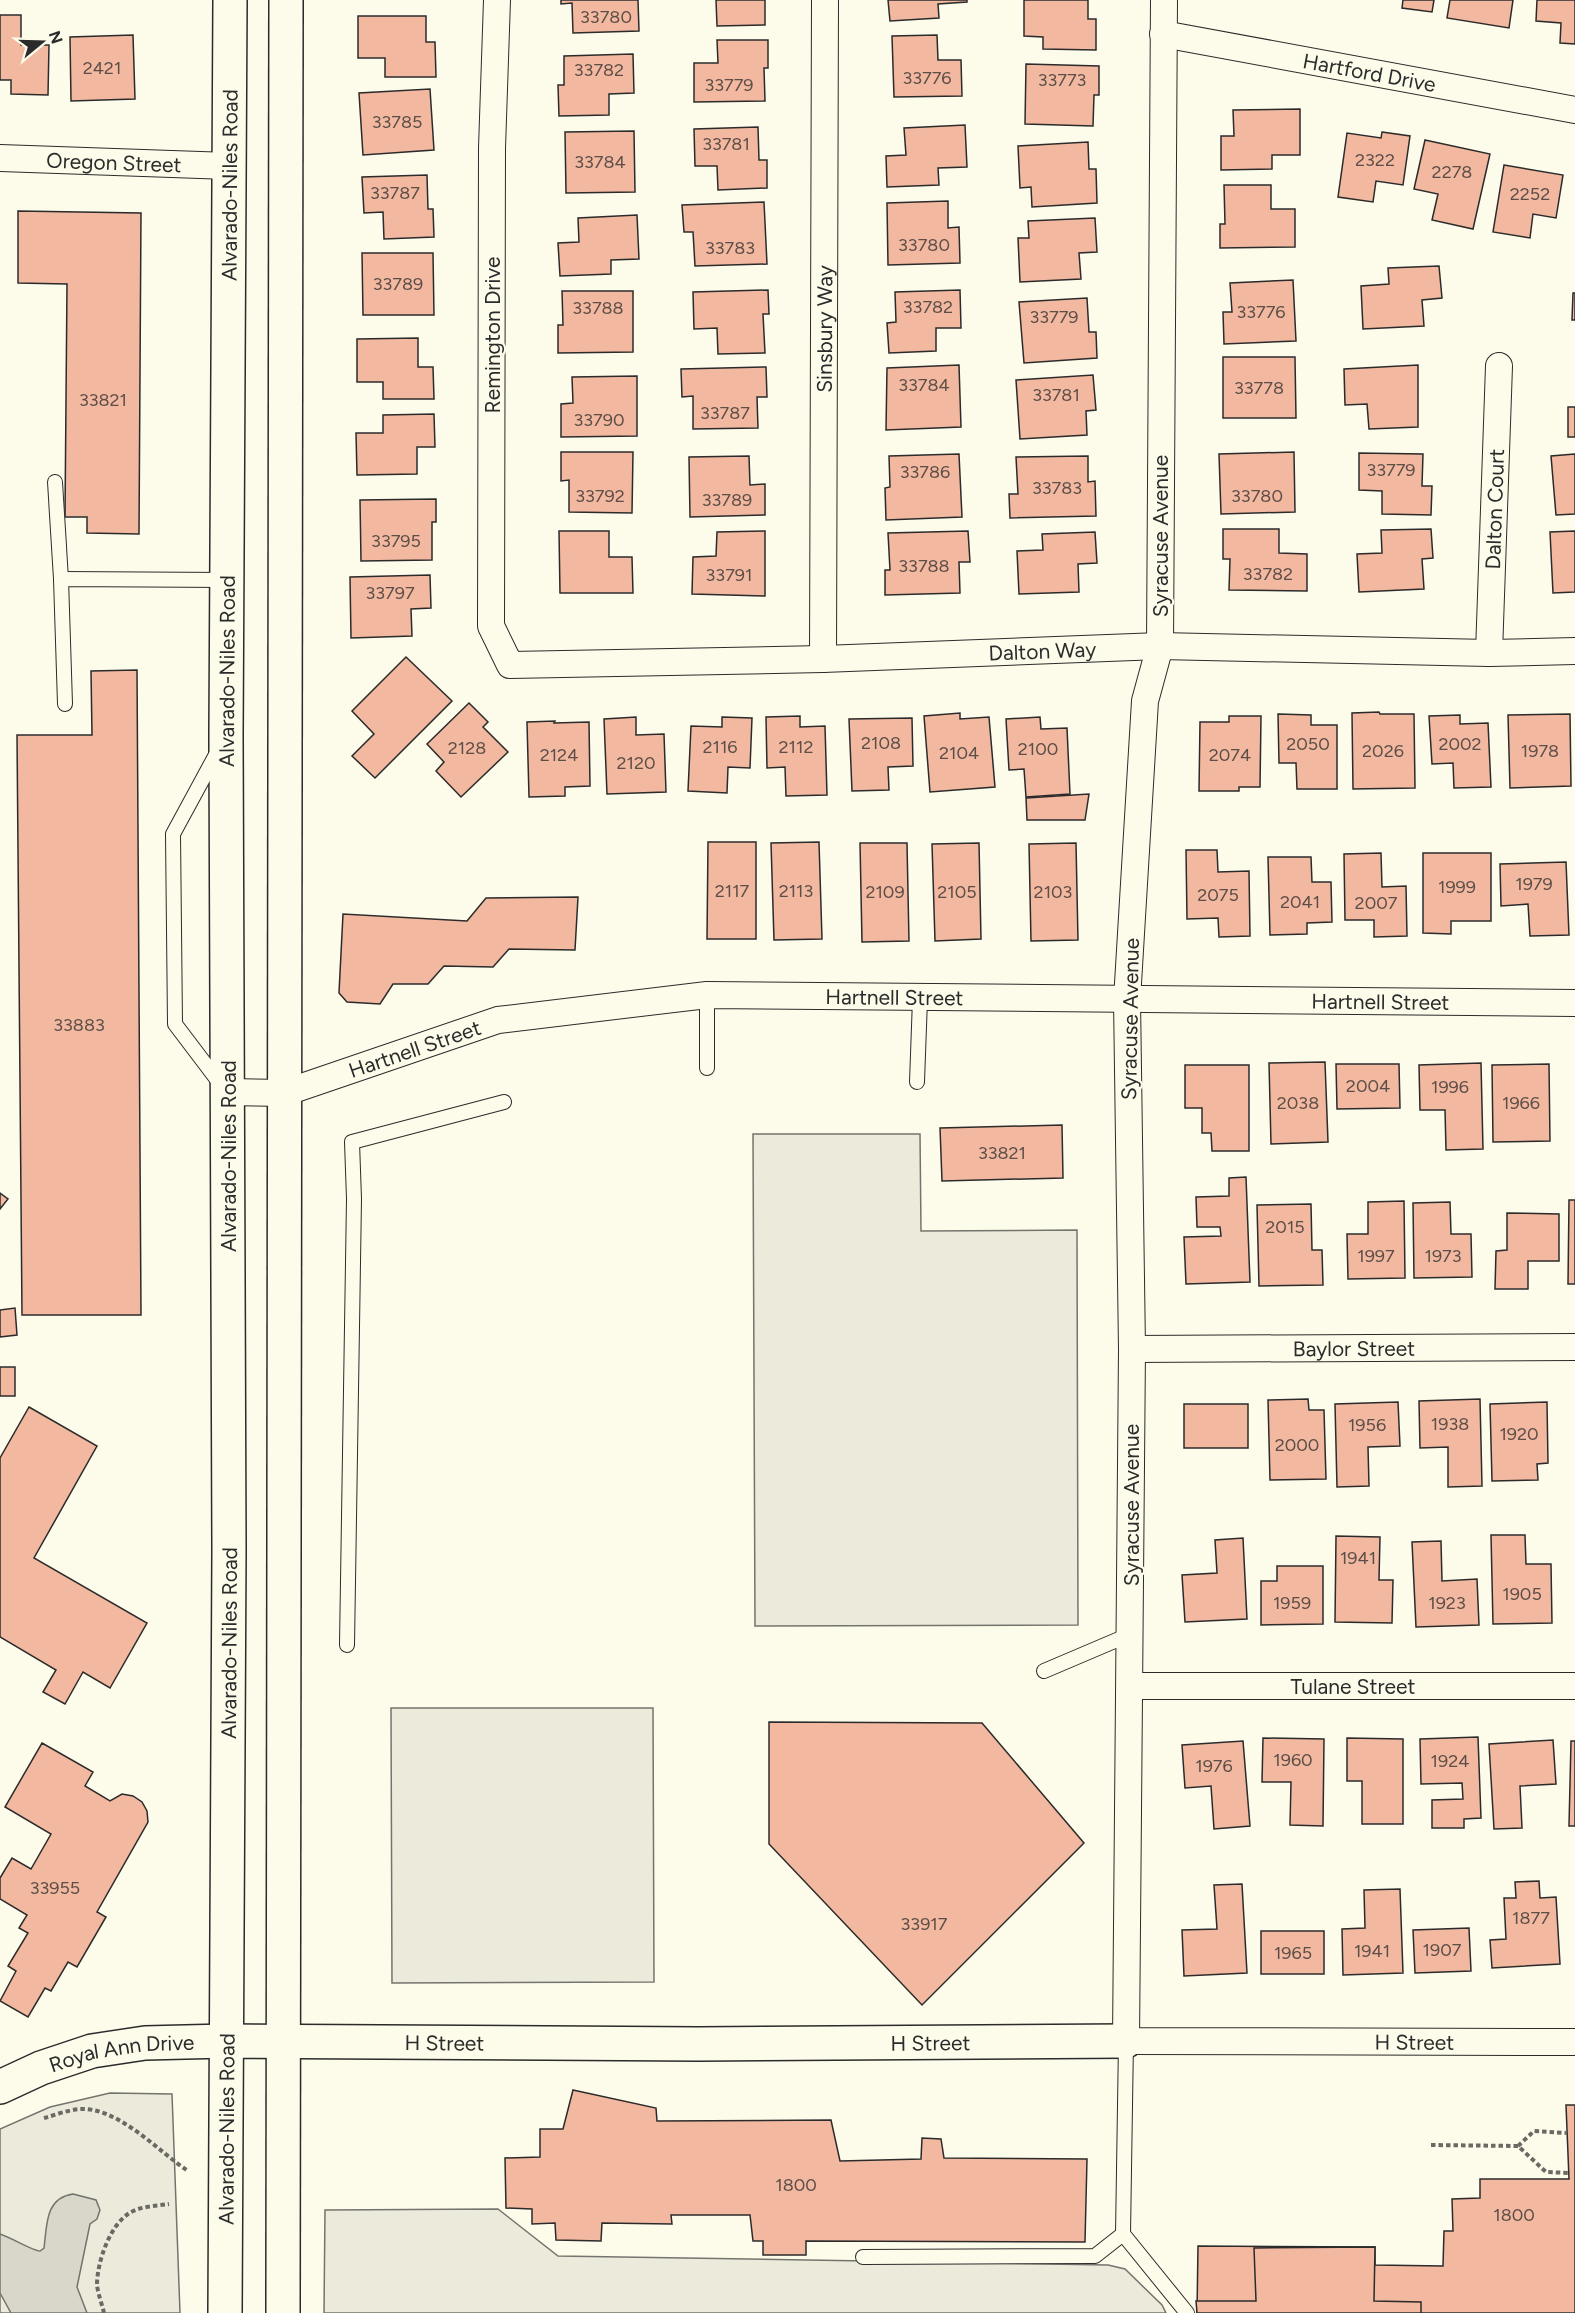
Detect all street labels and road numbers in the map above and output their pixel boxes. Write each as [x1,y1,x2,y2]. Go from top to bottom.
street label: Hartford Drive [1301,48,1438,97]
street label: Alvarado-Niles Road [216,89,242,281]
street label: Oregon Street [46,147,182,177]
street label: Remington Drive [480,257,505,413]
street label: Sinsbury Way [811,265,837,393]
street label: Dalton Court [1479,448,1509,570]
street label: Syracuse Avenue [1148,455,1173,617]
street label: Alvarado-Niles Road [213,575,239,767]
street label: Dalton Way [988,636,1097,665]
street label: Syracuse Avenue [1116,938,1144,1100]
street label: Hartnell Street [825,984,964,1010]
street label: Hartnell Street [1311,988,1450,1014]
street label: Hartnell Street [345,1014,484,1083]
street label: Alvarado-Niles Road [216,1060,241,1252]
street label: Baylor Street [1293,1335,1415,1361]
street label: Syracuse Avenue [1119,1424,1144,1586]
street label: Alvarado-Niles Road [216,1547,242,1739]
street label: Tulane Street [1291,1674,1416,1699]
street label: Royal Ann Drive [45,2029,195,2077]
street label: H Street [1374,2029,1454,2054]
street label: H Street [404,2030,484,2055]
street label: H Street [890,2030,970,2055]
street label: Alvarado-Niles Road [213,2033,239,2225]

